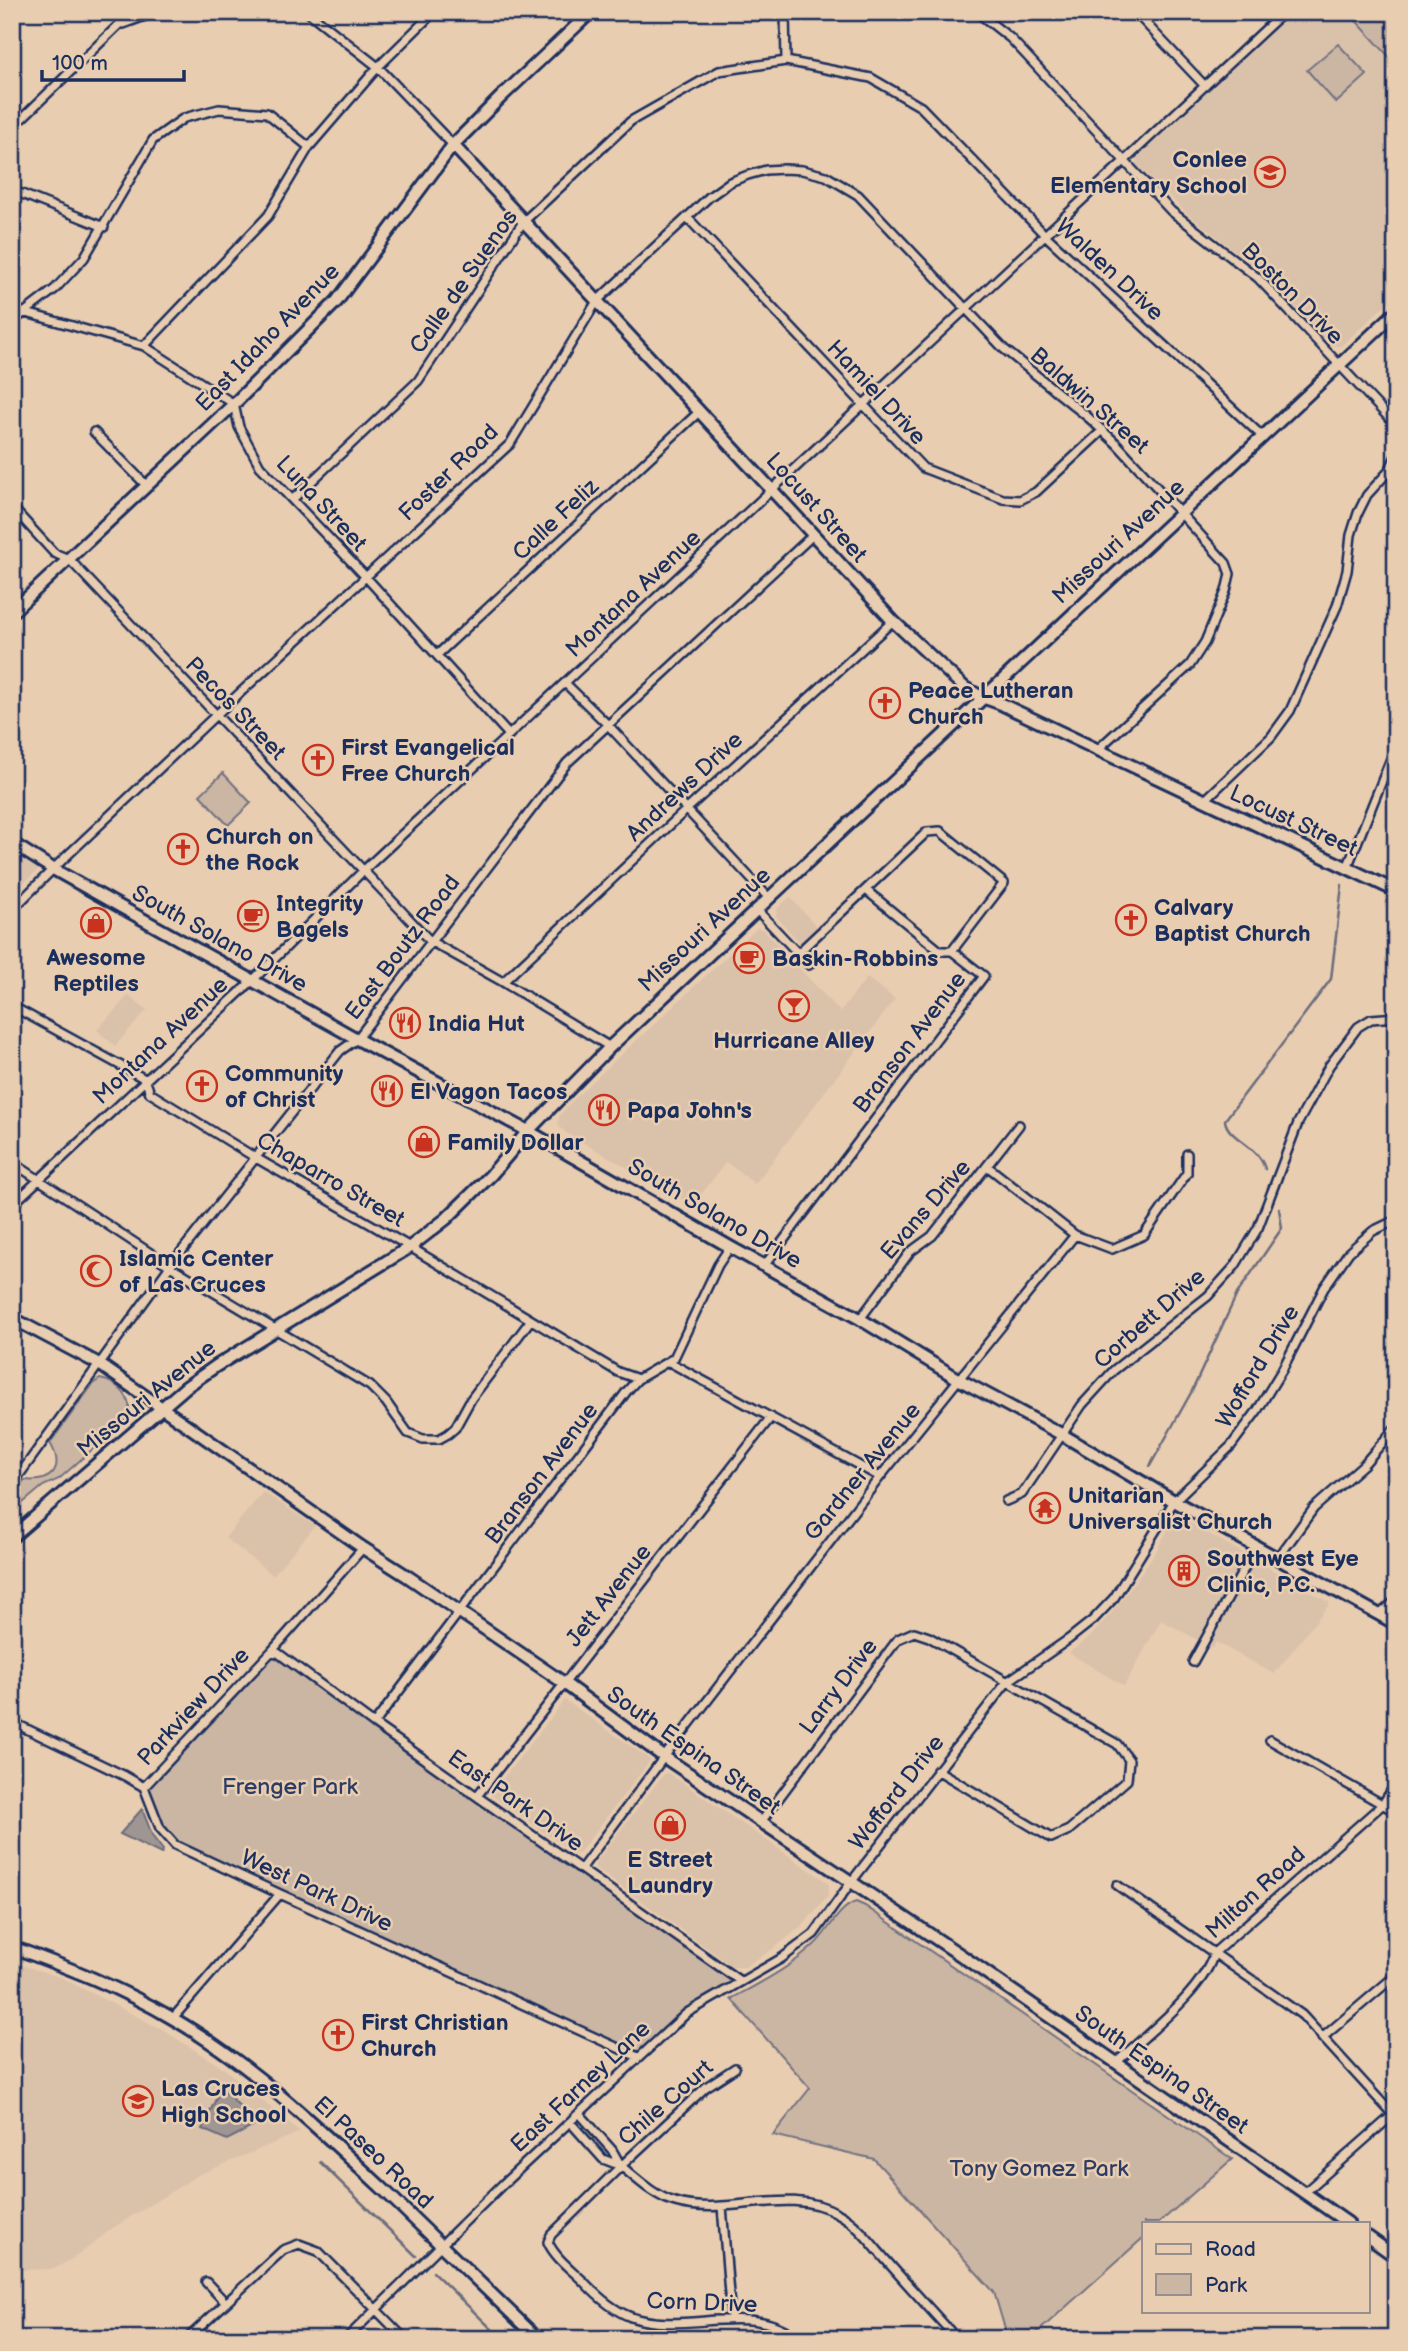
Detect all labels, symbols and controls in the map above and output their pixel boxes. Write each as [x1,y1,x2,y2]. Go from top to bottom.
scale bar [42,38,184,82]
text: 100 m [52,51,108,76]
place label: Conlee Elementary School [1050,146,1247,200]
school or university icon: Conlee Elementary School [1253,155,1287,189]
street label: Calle de Suenos [404,204,524,359]
street label: Walden Drive [1049,213,1169,327]
street label: Boston Drive [1235,237,1349,351]
street label: East Idaho Avenue [190,258,346,418]
street label: Hamiel Drive [821,334,932,451]
street label: Baldwin Street [1024,341,1155,460]
street label: Foster Road [393,418,504,527]
street label: Locust Street [760,447,873,568]
street label: Luna Street [270,450,373,557]
street label: Calle Feliz [507,472,605,567]
street label: Missouri Avenue [1047,473,1191,610]
street label: Montana Avenue [560,524,707,664]
street label: Pecos Street [179,651,291,766]
place label: Peace Lutheran Church [908,677,1074,731]
church icon: Peace Lutheran Church [868,686,902,720]
street label: Andrews Drive [621,726,749,848]
place label: First Evangelical Free Church [341,734,515,788]
church icon: First Evangelical Free Church [301,743,335,777]
street label: Locust Street [1225,779,1362,863]
place label: Church on the Rock [205,823,314,877]
church icon: Church on the Rock [166,832,200,866]
street label: Missouri Avenue [633,861,777,998]
street label: East Boutz Road [339,870,466,1026]
street label: South Solano Drive [127,879,312,999]
place label: Integrity Bagels [276,890,364,944]
place label: Calvary Baptist Church [1154,894,1311,948]
cafe icon: Integrity Bagels [236,899,270,933]
church icon: Calvary Baptist Church [1114,903,1148,937]
shop icon: Awesome Reptiles [79,906,113,940]
cafe icon: Baskin-Robbins [732,941,766,975]
place label: Awesome Reptiles [46,944,145,998]
place label: Baskin-Robbins [772,945,938,973]
street label: Branson Avenue [847,966,972,1119]
street label: Montana Avenue [87,971,234,1111]
bar icon: Hurricane Alley [777,989,811,1023]
restaurant icon: India Hut [388,1006,422,1040]
place label: India Hut [428,1010,525,1038]
place label: Hurricane Alley [713,1027,875,1055]
place label: Community of Christ [225,1060,344,1114]
church icon: Community of Christ [185,1069,219,1103]
restaurant icon: El Vagon Tacos [370,1074,404,1108]
place label: El Vagon Tacos [410,1078,567,1106]
restaurant icon: Papa John's [587,1093,621,1127]
place label: Papa John's [627,1097,752,1125]
shop icon: Family Dollar [407,1125,441,1159]
street label: Chaparro Street [251,1126,410,1234]
place label: Family Dollar [447,1129,584,1157]
street label: South Solano Drive [622,1153,807,1275]
street label: Evans Drive [875,1154,977,1265]
place label: Islamic Center of Las Cruces [119,1245,274,1299]
mosque icon: Islamic Center of Las Cruces [79,1254,113,1288]
street label: Corbett Drive [1088,1263,1211,1375]
street label: Wofford Drive [1210,1300,1306,1433]
street label: Missouri Avenue [71,1334,222,1463]
street label: Branson Avenue [479,1397,604,1550]
street label: Gardner Avenue [799,1397,927,1546]
place label: Unitarian Universalist Church [1068,1482,1272,1536]
temple icon: Unitarian Universalist Church [1028,1491,1062,1525]
street label: Jett Avenue [560,1539,658,1653]
place label: Southwest Eye Clinic, P.C. [1207,1545,1359,1599]
building icon: Southwest Eye Clinic, P.C. [1167,1554,1201,1588]
street label: Larry Drive [794,1633,884,1740]
street label: Parkview Drive [132,1642,256,1772]
street label: South Espina Street [601,1680,786,1821]
street label: Wofford Drive [843,1729,950,1856]
street label: East Park Drive [442,1744,589,1858]
park label: Frenger Park [222,1773,359,1801]
shop icon: E Street Laundry [653,1808,687,1842]
street label: Milton Road [1200,1841,1311,1945]
street label: West Park Drive [236,1843,397,1938]
place label: E Street Laundry [627,1846,713,1900]
street label: South Espina Street [1069,1999,1254,2140]
place label: First Christian Church [361,2009,509,2063]
street label: East Farney Lane [505,2015,656,2159]
church icon: First Christian Church [321,2018,355,2052]
street label: Chile Court [612,2054,719,2152]
place label: Las Cruces High School [161,2075,287,2129]
school or university icon: Las Cruces High School [121,2084,155,2118]
street label: El Paseo Road [308,2090,439,2215]
park label: Tony Gomez Park [950,2155,1129,2183]
legend [1142,2222,1370,2312]
text: Road [1205,2237,1256,2262]
text: Park [1205,2273,1248,2298]
street label: Corn Drive [646,2287,758,2319]

